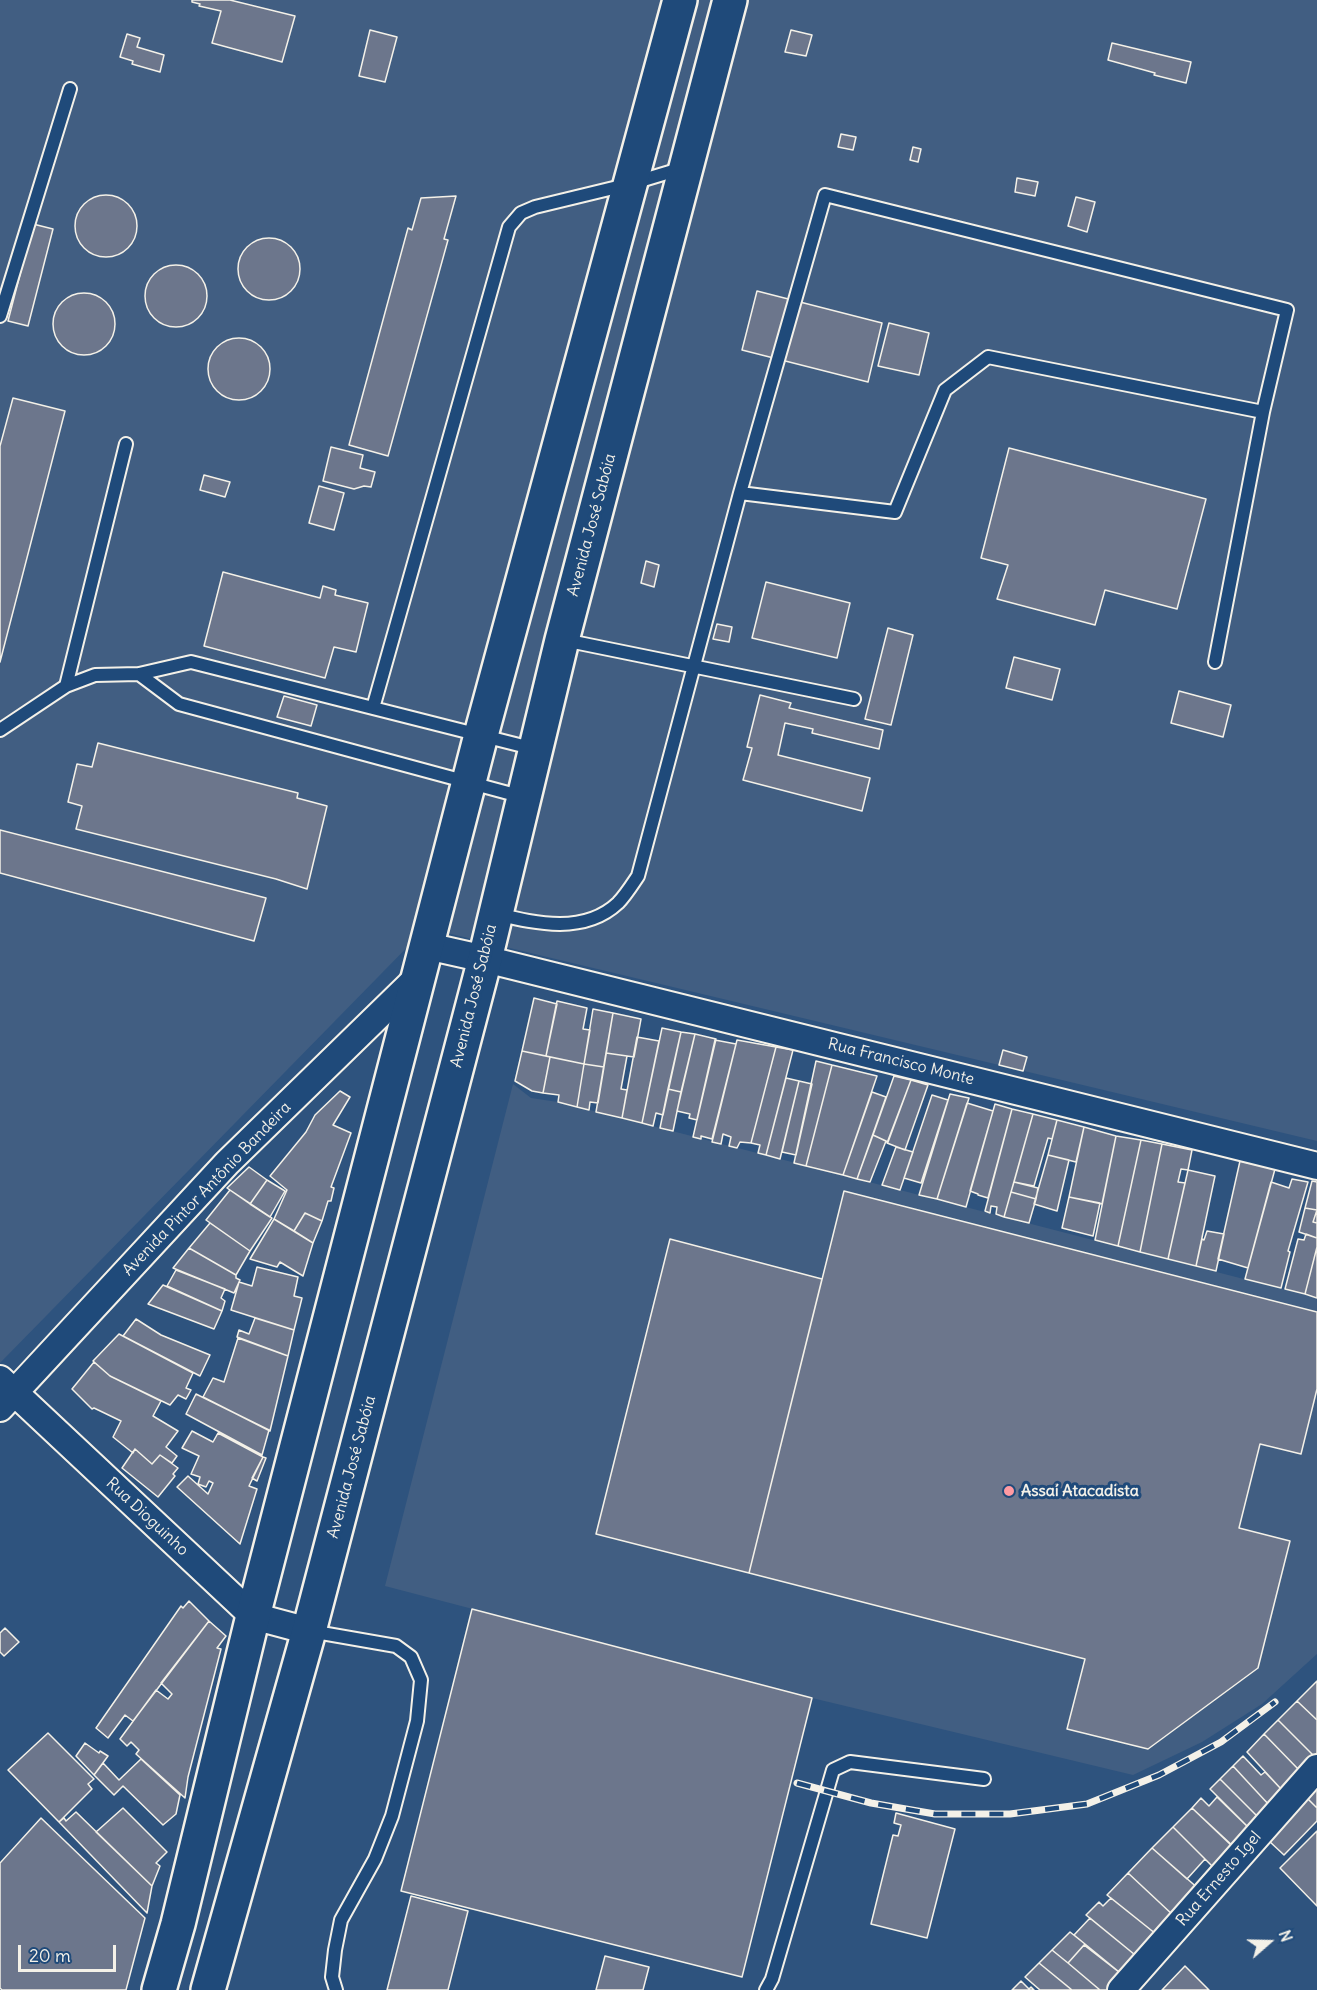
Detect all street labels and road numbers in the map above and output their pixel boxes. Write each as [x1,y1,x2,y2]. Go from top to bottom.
street label: Avenida José Sabóia [564,451,620,599]
street label: Avenida José Sabóia [447,922,501,1070]
street label: Rua Francisco Monte [826,1035,976,1089]
street label: Avenida Pintor Antônio Bandeira [119,1098,295,1280]
street label: Avenida José Sabóia [324,1393,380,1541]
street label: Rua Dioguinho [102,1474,192,1560]
street label: Rua Ernesto Igel [1173,1828,1265,1930]

